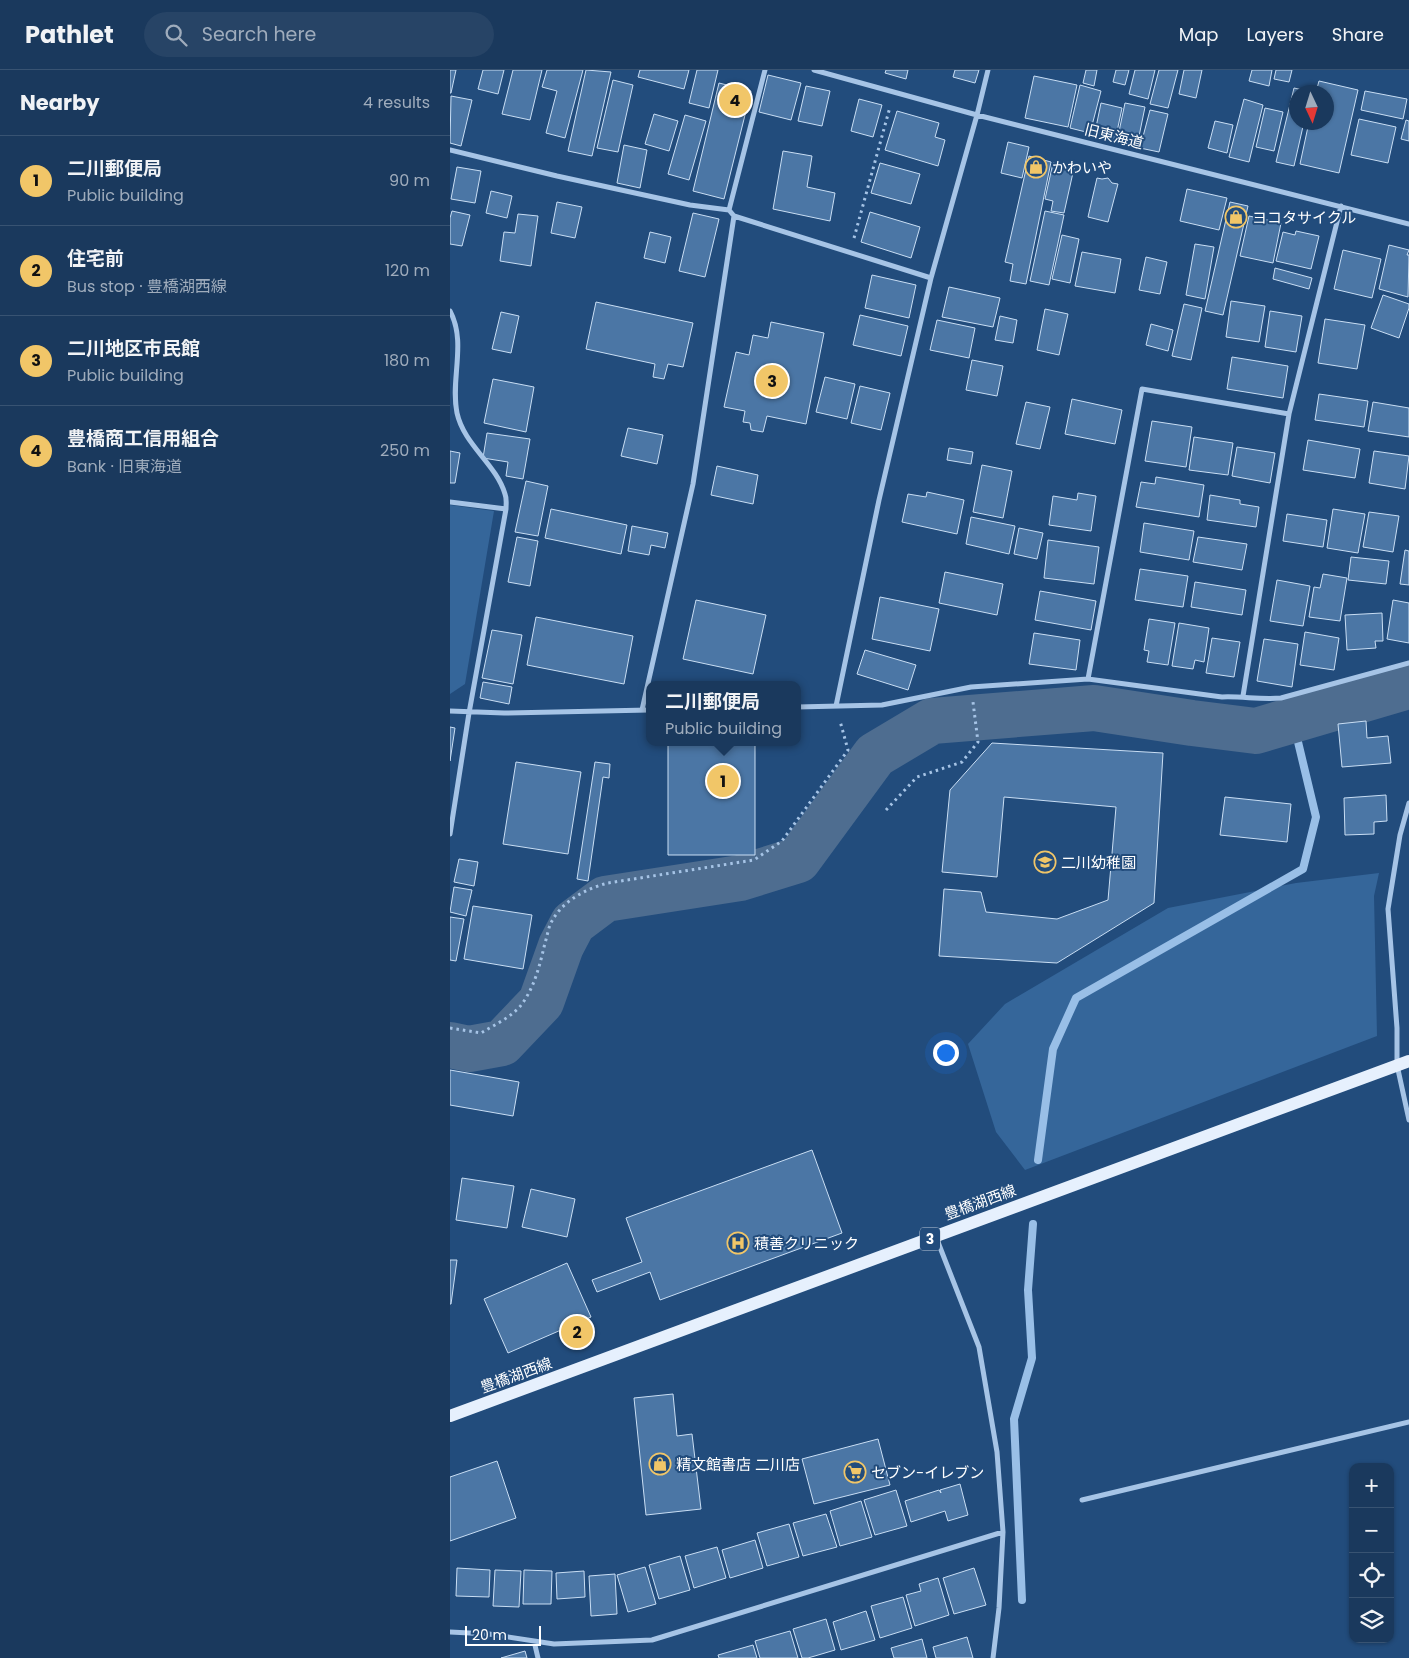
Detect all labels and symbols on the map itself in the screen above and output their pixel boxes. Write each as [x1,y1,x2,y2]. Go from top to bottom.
pin: 4 [719,81,751,119]
north arrow [1289,85,1334,130]
street label: 旧東海道 [1082,119,1146,153]
shop icon: かわいや [1024,155,1048,179]
place label: かわいや [1052,157,1112,178]
shop icon: ヨコタサイクル [1224,205,1248,229]
place label: ヨコタサイクル [1252,207,1356,228]
pin: 3 [756,362,788,400]
pin: 1 [707,762,739,800]
school or university icon: 二川幼稚園 [1033,850,1057,874]
place label: 二川幼稚園 [1061,852,1136,873]
your location [933,1040,959,1066]
street label: 豊橋湖西線 [941,1179,1019,1225]
road number: 3 [920,1228,940,1250]
hospital icon: 積善クリニック [726,1231,750,1255]
place label: 積善クリニック [754,1233,859,1254]
pin: 2 [561,1313,593,1351]
street label: 豊橋湖西線 [477,1352,555,1398]
shop icon: 精文館書店 二川店 [648,1452,672,1476]
place label: 精文館書店 二川店 [676,1454,800,1475]
supermarket icon: セブン-イレブン [843,1460,867,1484]
place label: セブン-イレブン [871,1462,984,1483]
scale bar [465,1623,541,1646]

